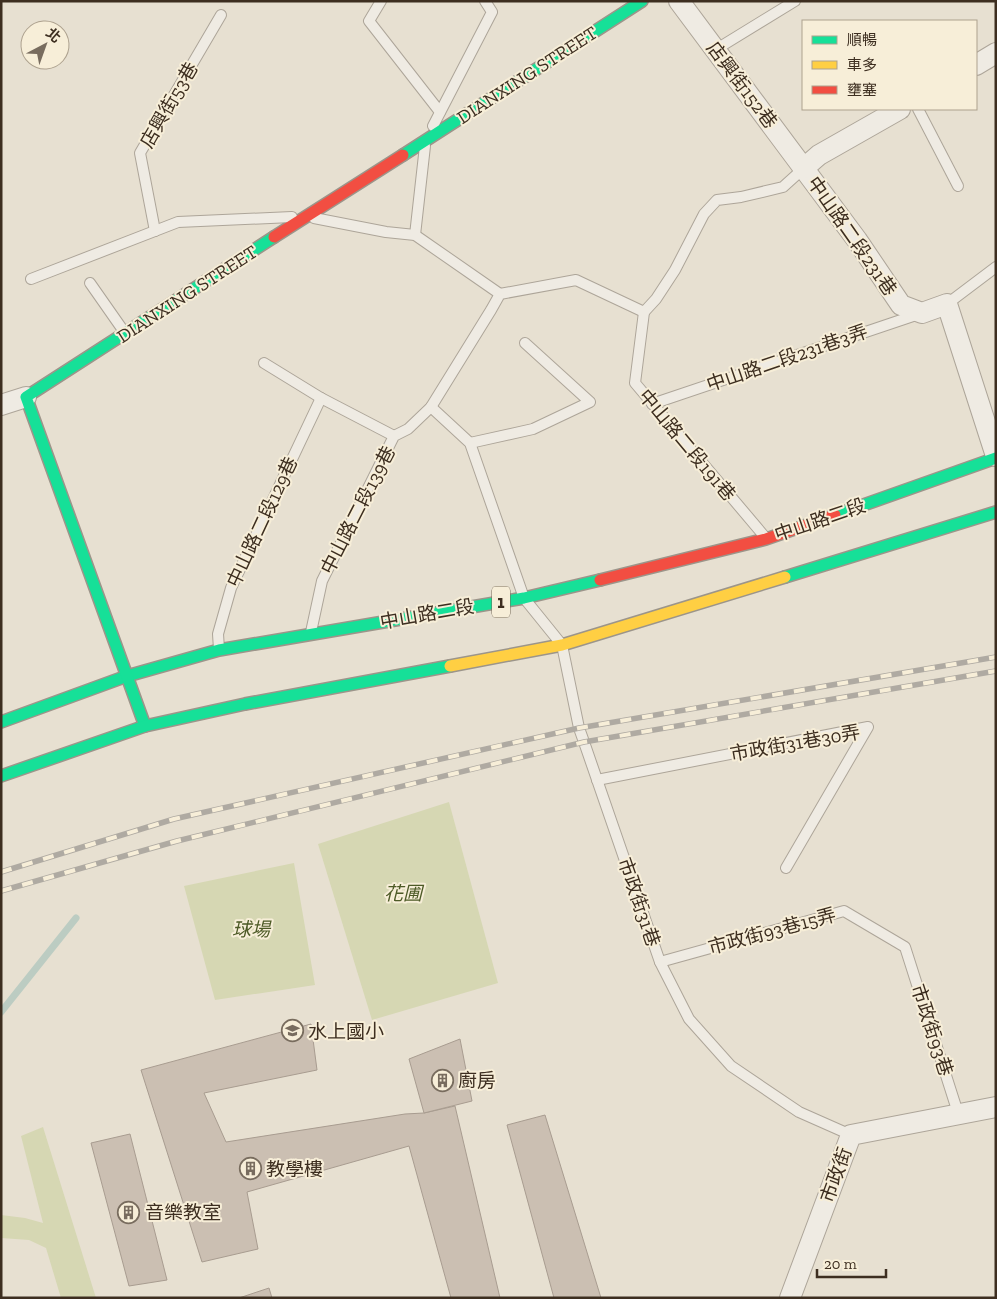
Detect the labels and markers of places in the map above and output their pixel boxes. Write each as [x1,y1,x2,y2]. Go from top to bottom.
school or university icon: 水上國小 [280,1019,304,1043]
place label: 水上國小 [308,1020,384,1043]
building icon: 廚房 [430,1068,454,1092]
place label: 廚房 [458,1069,496,1092]
building icon: 教學樓 [238,1157,262,1181]
place label: 教學樓 [266,1158,323,1181]
building icon: 音樂教室 [117,1200,141,1224]
place label: 音樂教室 [145,1201,221,1224]

